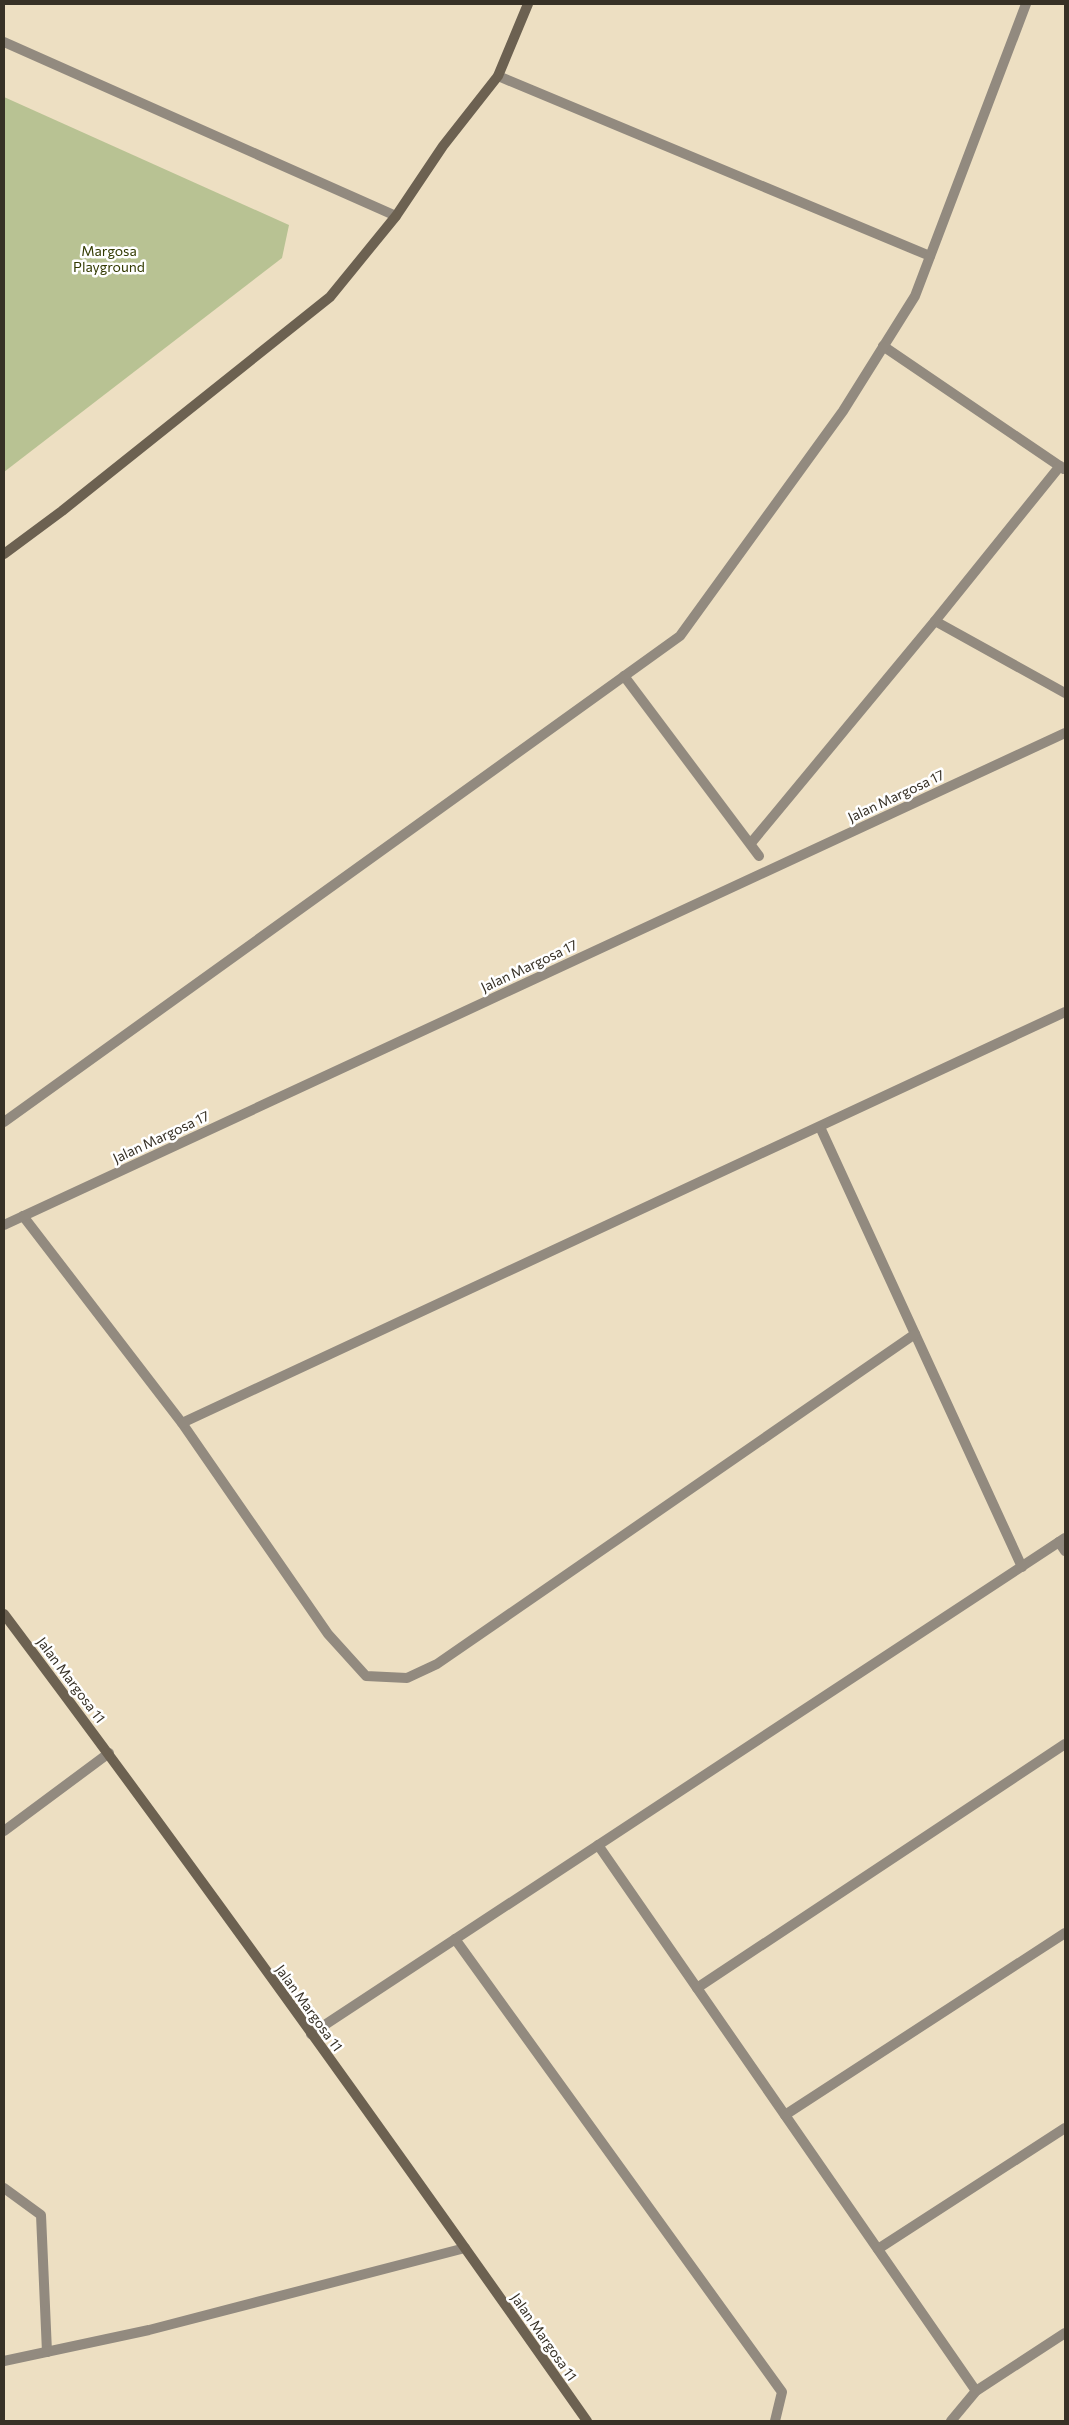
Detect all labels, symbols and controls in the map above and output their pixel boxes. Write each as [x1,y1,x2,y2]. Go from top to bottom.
park label: Margosa Playground [73,242,145,275]
street label: Jalan Margosa 17 [845,766,947,825]
street label: Jalan Margosa 17 [478,936,580,995]
street label: Jalan Margosa 17 [110,1107,212,1166]
street label: Jalan Margosa 11 [34,1633,109,1726]
street label: Jalan Margosa 11 [272,1961,347,2054]
street label: Jalan Margosa 11 [508,2290,581,2384]

